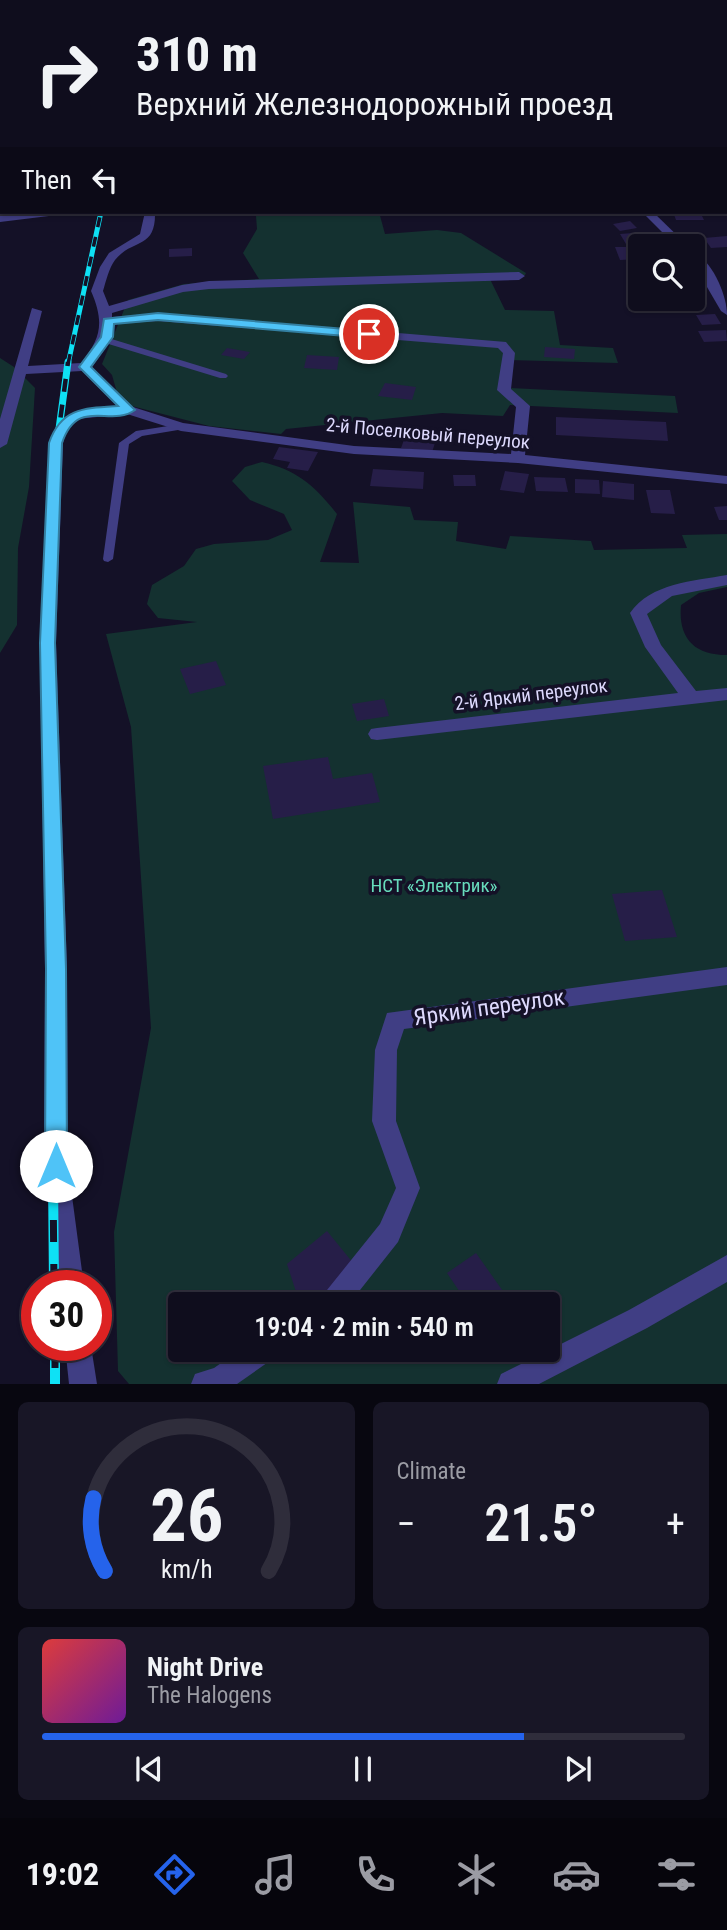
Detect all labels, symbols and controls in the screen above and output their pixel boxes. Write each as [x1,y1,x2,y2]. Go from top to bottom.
text: 310 m [136,26,258,83]
icon: right [21,28,112,119]
text: Верхний Железнодорожный проезд [136,85,613,123]
icon: left [86,161,124,199]
text: Then [21,165,72,195]
map controls [628,234,705,311]
button: search [628,234,705,311]
pin [339,304,399,364]
icon: arrive [350,315,388,353]
street label: 2-й Поселковый переулок [325,413,531,454]
street label: 2-й Яркий переулок [453,674,609,715]
park label: НСТ «Электрик» [370,874,498,897]
street label: Яркий переулок [412,984,566,1031]
position arrow [19,1129,93,1203]
speed limit sign: 30 [21,1270,112,1361]
text: 19:04 · 2 min · 540 m [254,1312,474,1342]
text: Climate [397,1458,466,1485]
text: 26 [149,1474,223,1560]
text: 21.5° [484,1493,597,1554]
text: − [397,1502,416,1546]
text: + [666,1502,685,1546]
text: km/h [161,1555,212,1584]
text: Night Drive [147,1652,263,1682]
text: The Halogens [147,1682,272,1709]
icon: previous [130,1750,168,1788]
icon: pause [344,1750,382,1788]
icon: next [559,1750,597,1788]
icon: directions [150,1850,199,1899]
icon: music [251,1850,300,1899]
icon: phone [351,1850,400,1899]
icon: climate [452,1850,501,1899]
icon: car [552,1850,601,1899]
icon: filters [652,1850,701,1899]
text: 19:02 [26,1855,99,1893]

